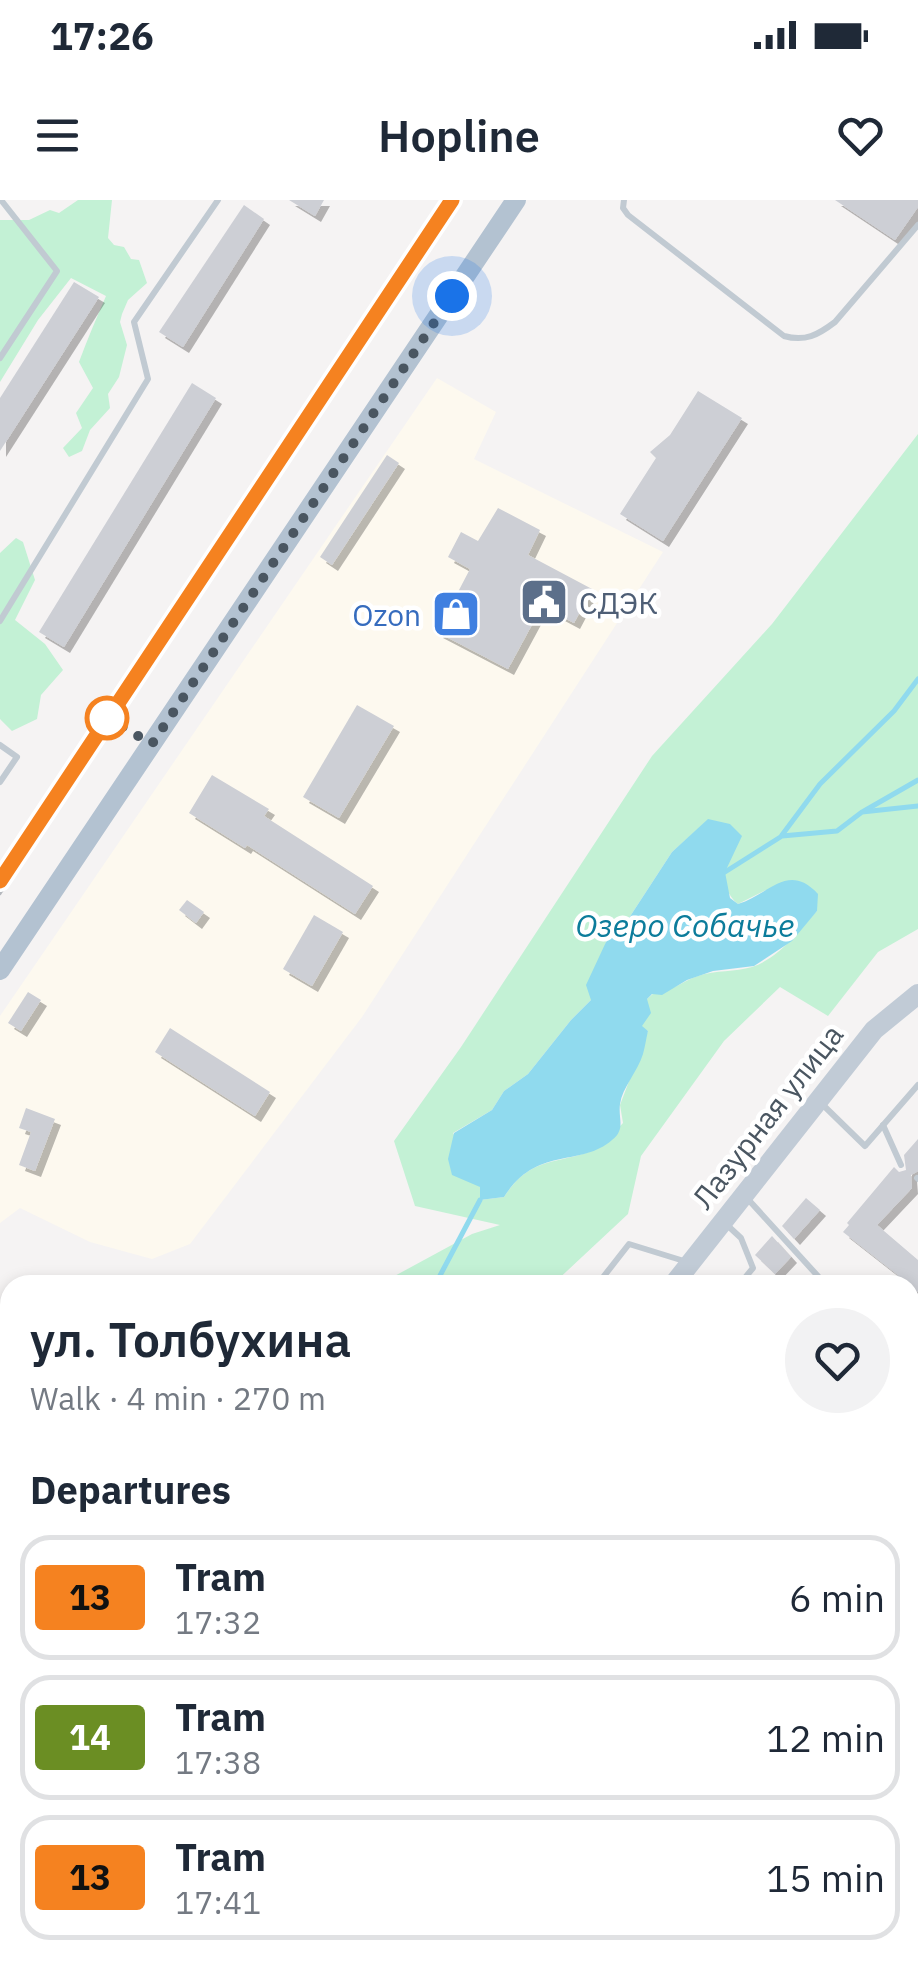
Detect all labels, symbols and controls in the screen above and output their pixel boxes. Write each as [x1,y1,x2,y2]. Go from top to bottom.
text: 17:26 [50,11,154,60]
text: Hopline [378,106,540,164]
icon: menu [30,108,85,163]
icon: heart [833,108,888,163]
your location [427,271,477,321]
public building icon: СДЭК [518,576,570,628]
place label: СДЭК [579,583,658,622]
shop icon: Ozon [430,588,482,640]
place label: Ozon [352,595,421,634]
unlabelled marker [86,697,128,739]
water label: Озеро Собачье [576,904,794,946]
street label: Лазурная улица [683,1016,851,1216]
text: ул. Толбухина [30,1308,351,1370]
button: heart [785,1308,890,1413]
text: Walk · 4 min · 270 m [30,1377,326,1419]
text: Departures [30,1465,231,1514]
text: Tram [175,1552,266,1601]
text: 6 min [789,1573,885,1622]
text: 13 [69,1574,111,1620]
text: 17:32 [175,1601,261,1643]
text: Tram [175,1692,266,1741]
text: 12 min [766,1713,885,1762]
text: 14 [69,1714,111,1760]
text: 17:38 [175,1741,261,1783]
text: Tram [175,1832,266,1881]
text: 15 min [766,1853,885,1902]
text: 13 [69,1854,111,1900]
text: 17:41 [175,1881,261,1923]

